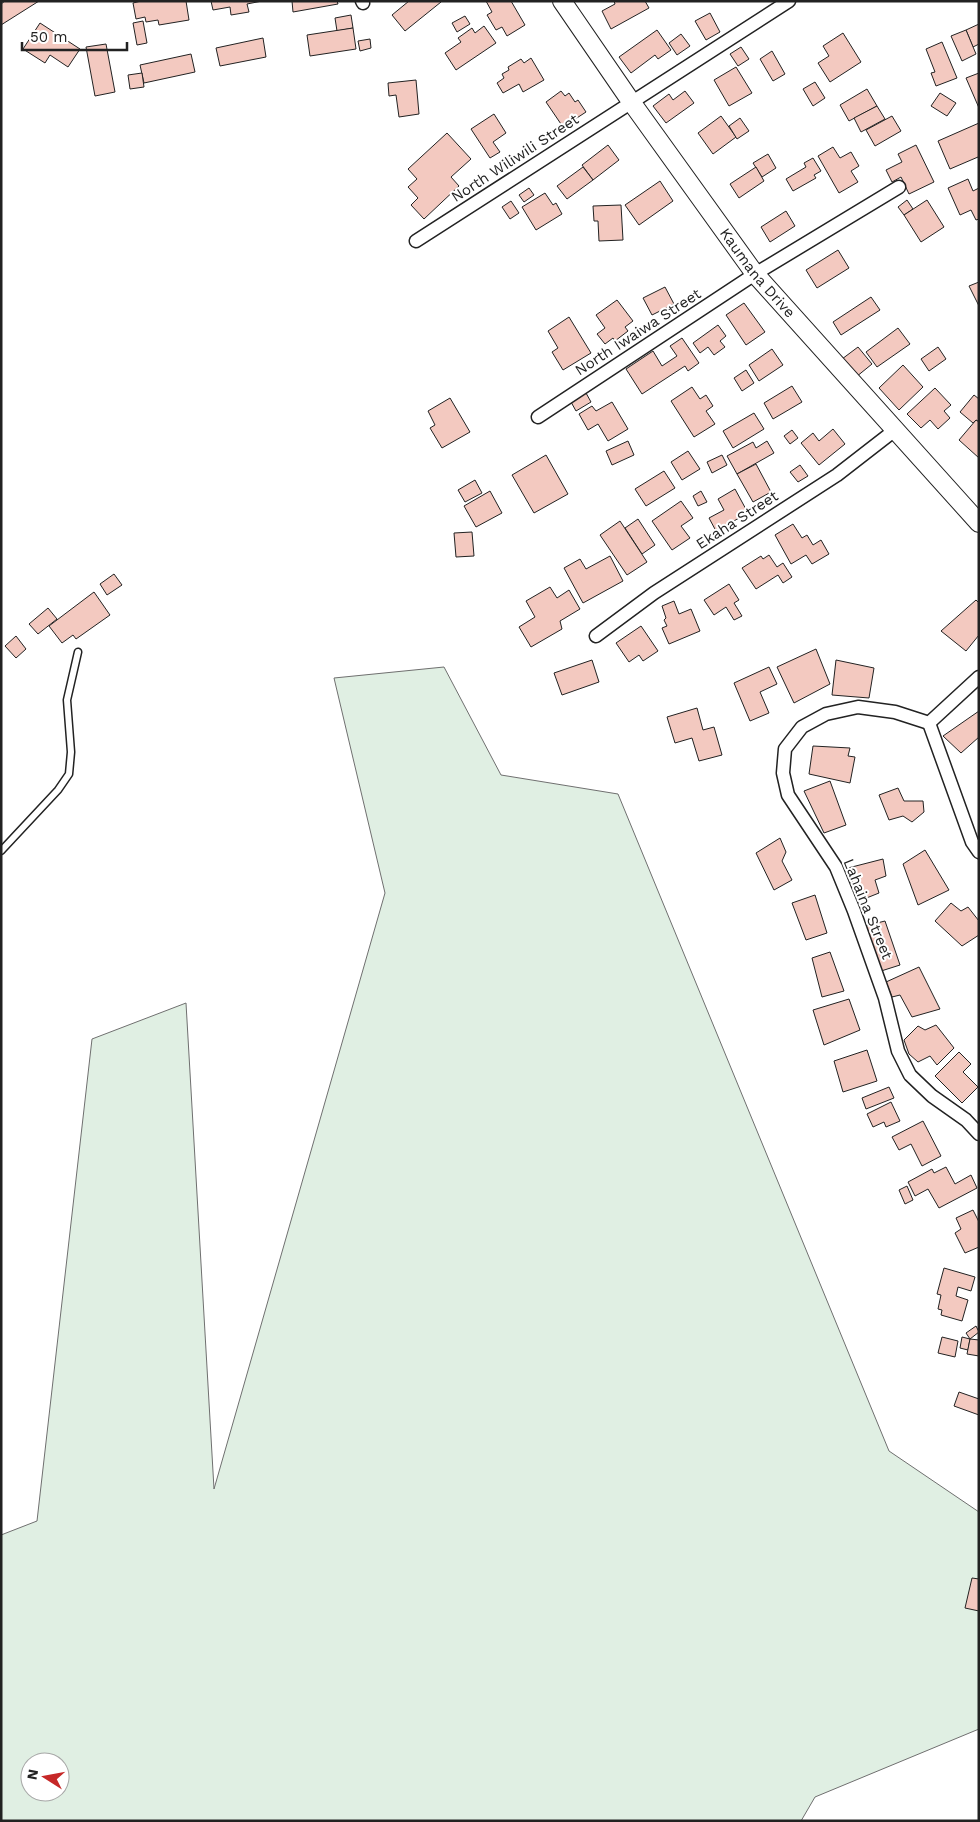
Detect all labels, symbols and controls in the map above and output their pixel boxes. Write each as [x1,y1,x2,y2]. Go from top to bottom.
scale bar [22,20,128,52]
text: 50 m [30,28,67,46]
street label: North Wiliwili Street [448,110,583,206]
street label: Kaumana Drive [716,225,799,321]
street label: North Iwaiwa Street [572,284,705,379]
street label: Ekaha Street [693,486,782,553]
street label: Lahaina Street [840,856,897,963]
north arrow [20,1752,70,1802]
text: N [23,1768,41,1781]

